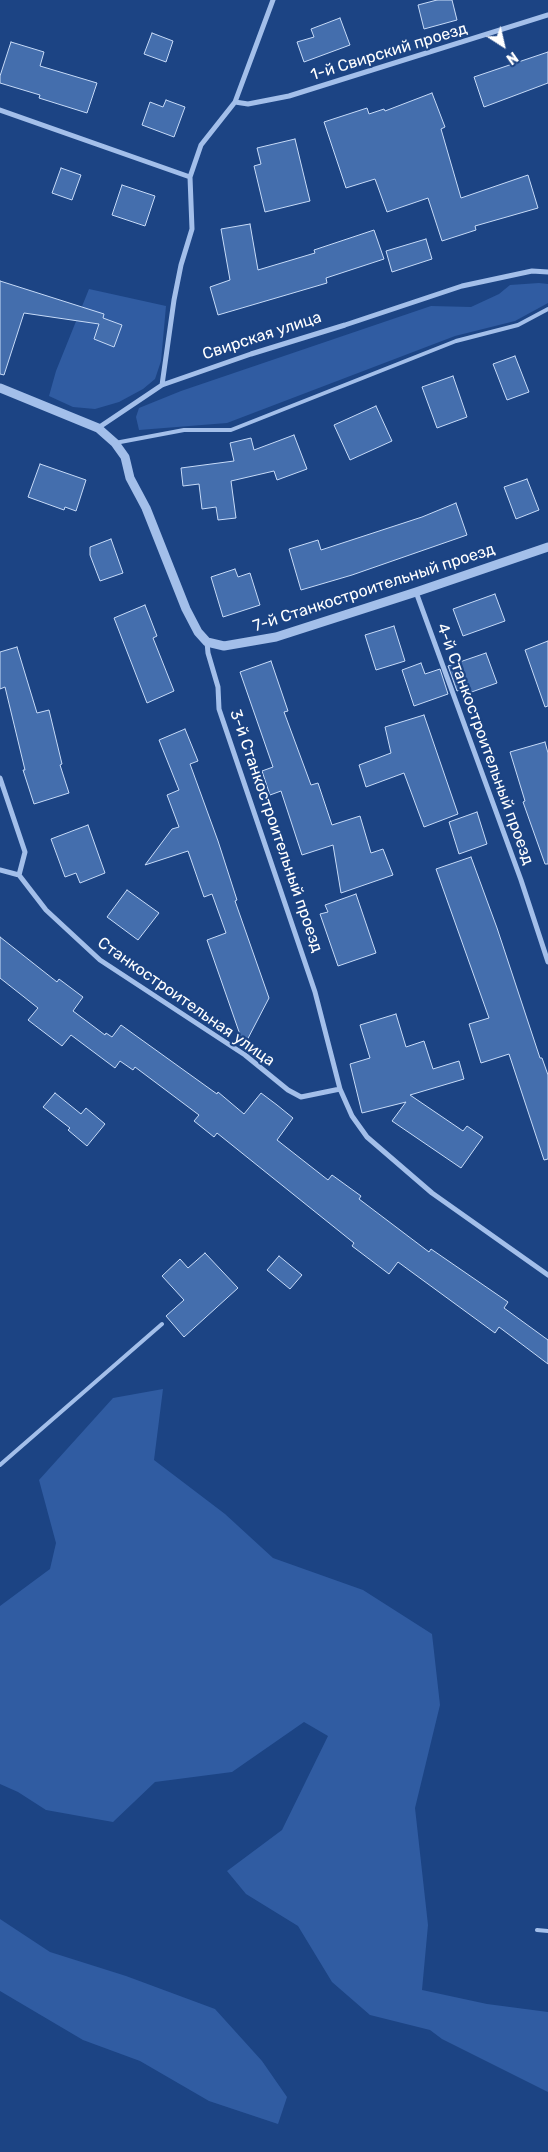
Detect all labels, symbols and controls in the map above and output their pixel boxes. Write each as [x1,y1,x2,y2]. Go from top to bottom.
street label: 1-й Свирский проезд [308,19,470,85]
north arrow [478,20,528,70]
text: N [503,48,521,68]
street label: Свирская улица [200,308,324,364]
street label: 7-й Станкостроительный проезд [251,540,497,636]
street label: 4-й Станкостроительный проезд [432,621,538,867]
street label: 3-й Станкостроительный проезд [225,707,327,955]
street label: Станкостроительная улица [94,933,278,1071]

